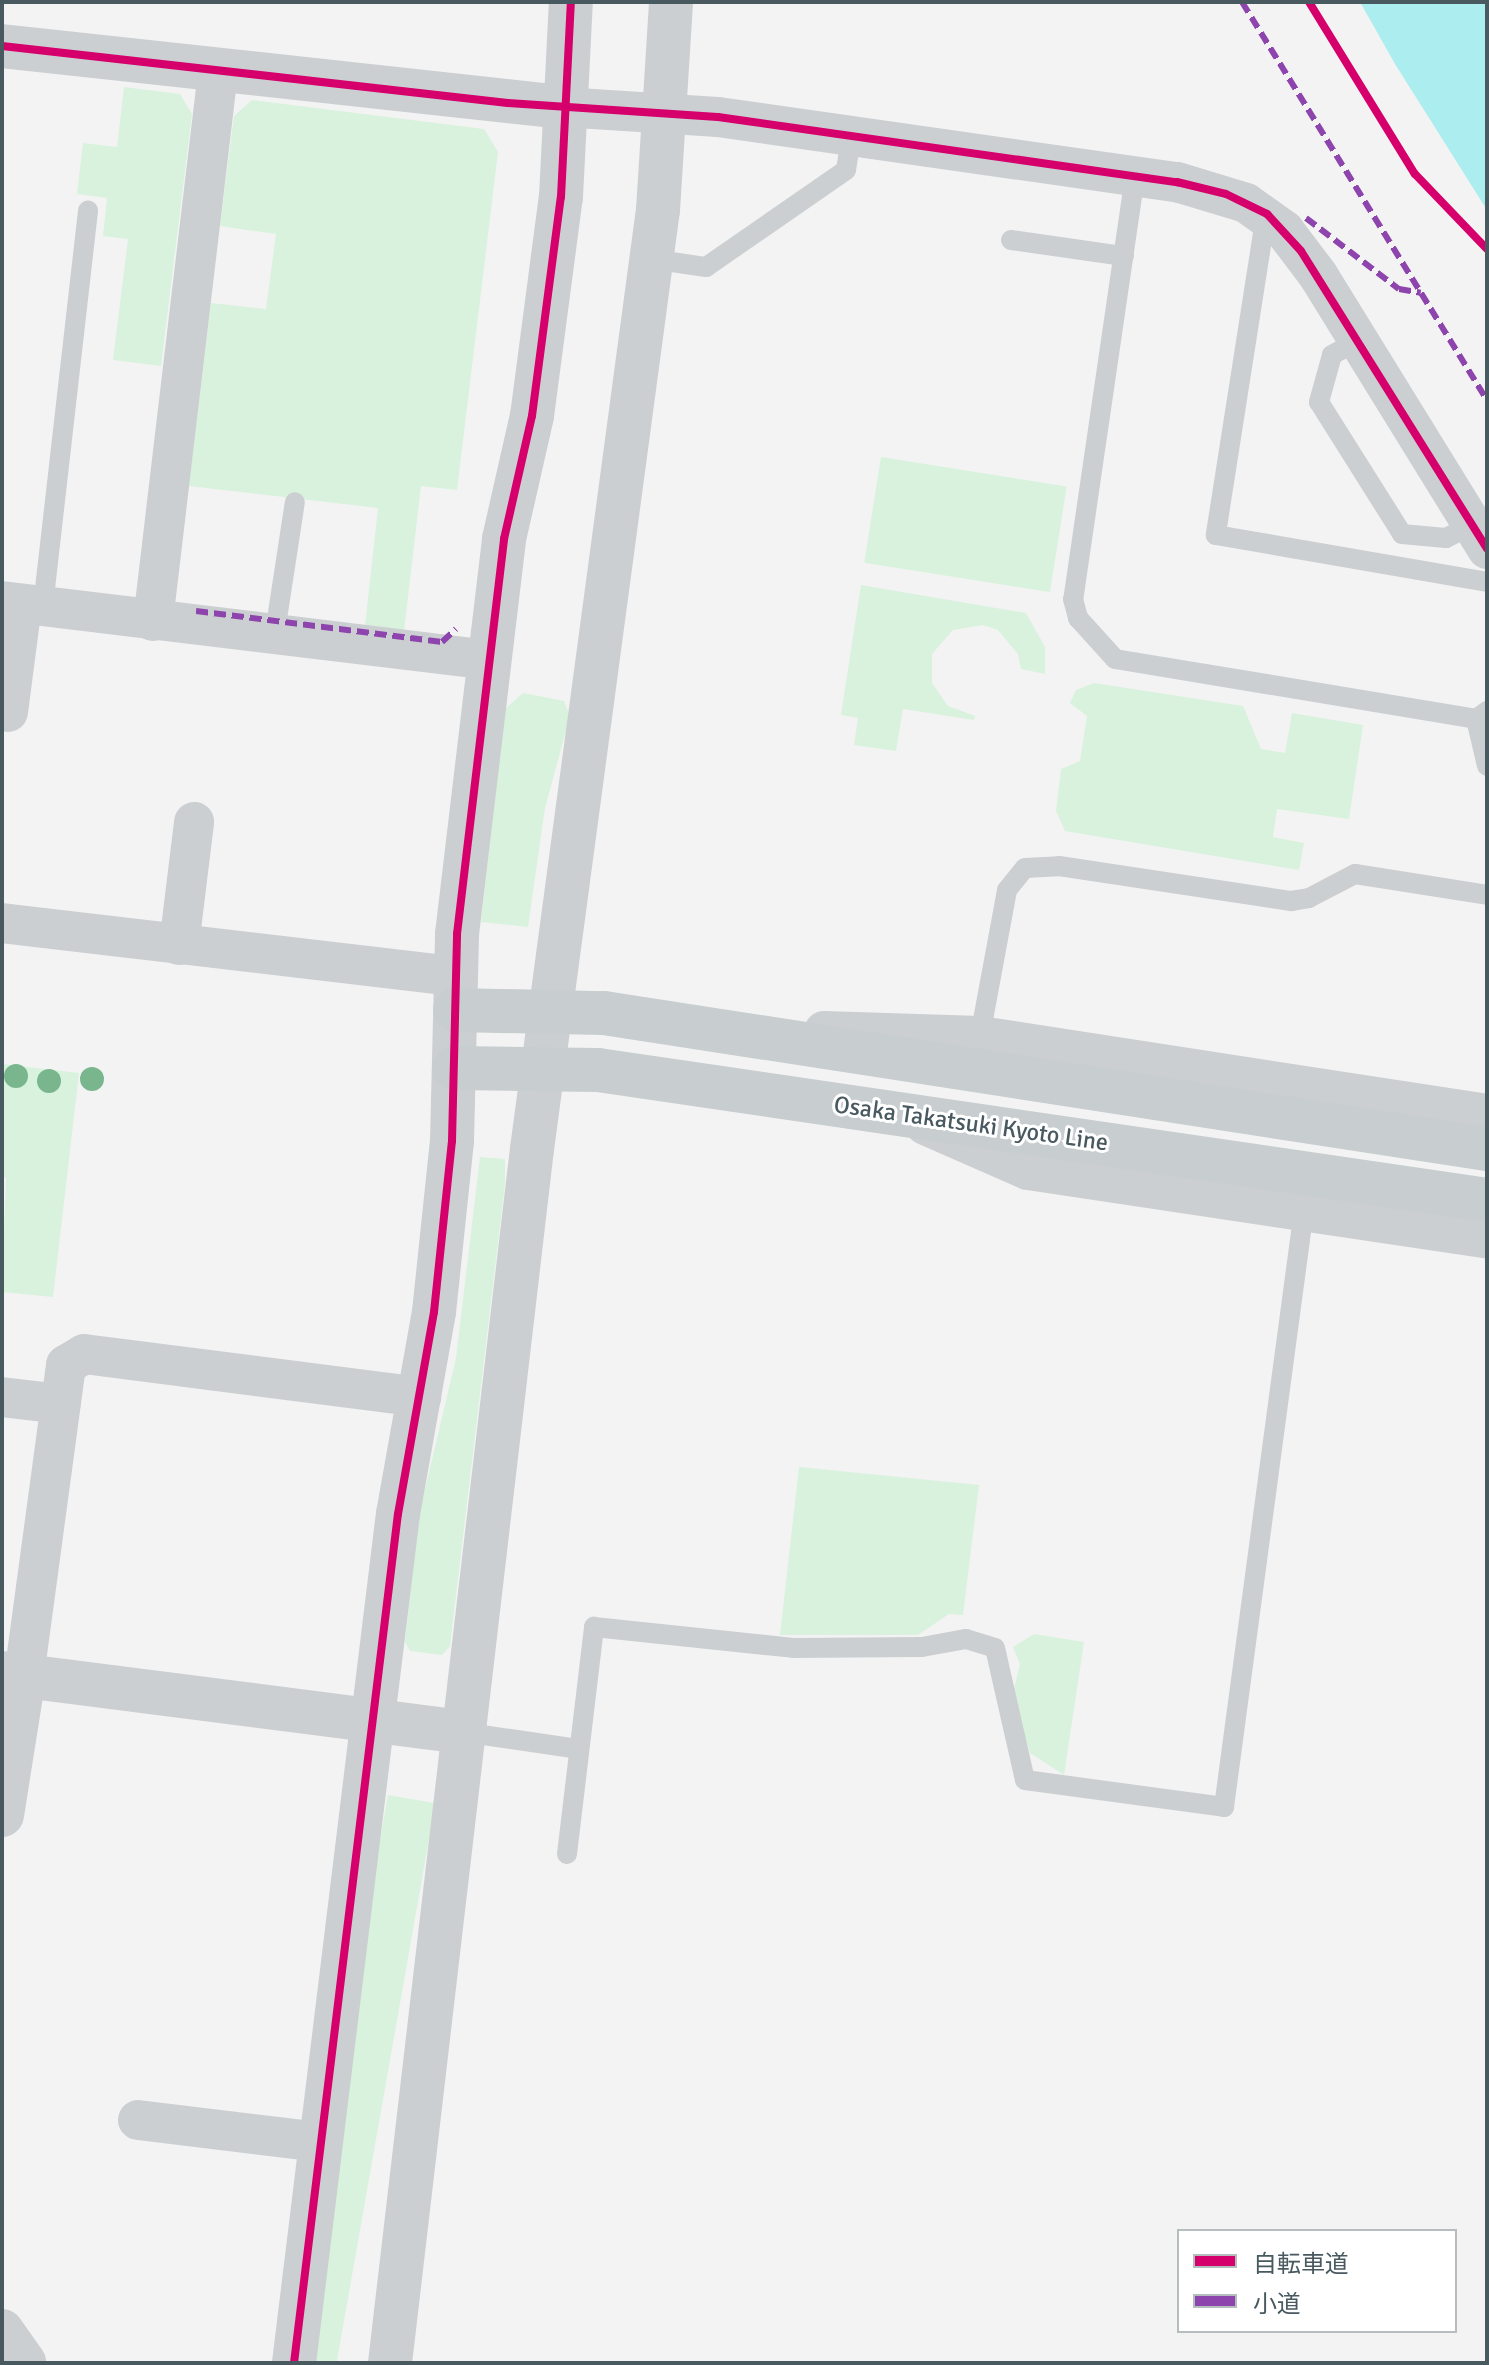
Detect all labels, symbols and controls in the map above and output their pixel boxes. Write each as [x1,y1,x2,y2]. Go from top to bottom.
street label: Osaka Takatsuki Kyoto Line [832,1090,1110,1158]
legend [1177,2229,1457,2333]
text: 自転車道 [1253,2249,1349,2279]
text: 小道 [1253,2289,1301,2319]

